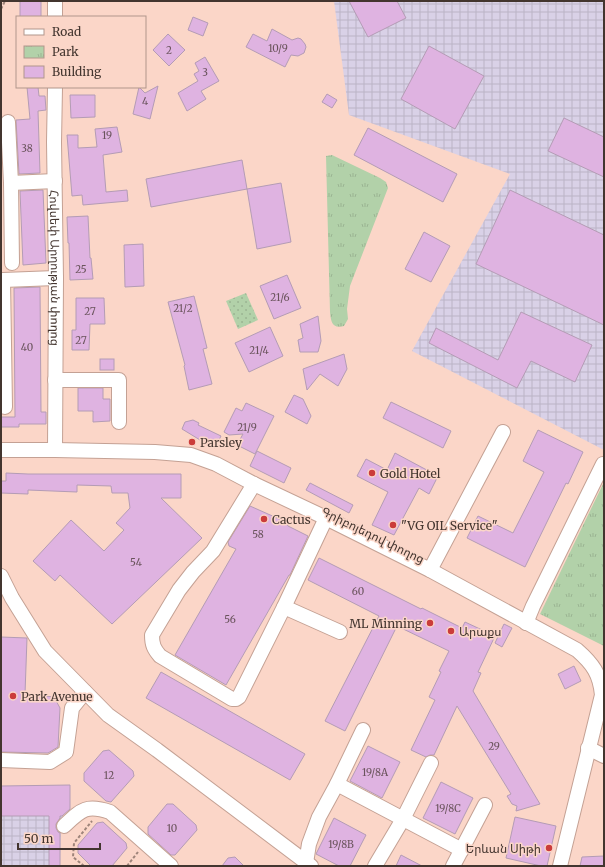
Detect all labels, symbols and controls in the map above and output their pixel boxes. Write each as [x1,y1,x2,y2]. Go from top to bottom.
legend [16,16,146,88]
text: Road [52,24,81,39]
house number: 10/9 [268,42,288,55]
text: Park [52,44,79,59]
house number: 2 [166,44,172,57]
text: Building [52,64,102,79]
house number: 3 [202,66,208,79]
house number: 4 [142,95,148,108]
house number: 19 [102,129,112,142]
house number: 38 [21,142,33,155]
street label: Հովսեփ Արղության փողոց [47,190,64,346]
house number: 25 [75,263,87,276]
house number: 21/6 [270,291,290,304]
house number: 21/2 [173,302,193,315]
house number: 27 [84,305,96,318]
house number: 27 [75,334,87,347]
house number: 40 [21,341,33,354]
house number: 21/4 [249,344,269,357]
house number: 21/9 [237,421,257,434]
place label: Parsley [200,435,242,450]
marker: Parsley [187,437,197,447]
place label: Gold Hotel [380,466,441,481]
marker: Gold Hotel [367,468,377,478]
street label: Գրիբոյեդով փողոց [319,504,427,566]
place label: Cactus [272,512,311,527]
marker: Cactus [259,514,269,524]
place label: "VG OIL Service" [401,518,498,533]
marker: "VG OIL Service" [388,520,398,530]
house number: 58 [252,528,264,541]
house number: 54 [130,556,142,569]
house number: 60 [352,585,364,598]
house number: 56 [224,613,236,626]
place label: ML Minning [349,616,423,631]
marker: ML Minning [425,618,435,628]
place label: Արաքս [459,624,502,639]
marker: Արաքս [446,626,456,636]
place label: Park Avenue [21,689,93,704]
marker: Park Avenue [8,691,18,701]
house number: 29 [488,740,500,753]
house number: 19/8A [362,766,389,779]
house number: 12 [104,769,114,782]
house number: 19/8C [435,802,461,815]
house number: 10 [167,822,177,835]
scale bar [18,825,100,851]
text: 50 m [24,831,53,846]
house number: 19/8B [328,838,354,851]
place label: Երևան Սիթի [466,841,541,856]
marker: Երևան Սիթի [544,843,554,853]

